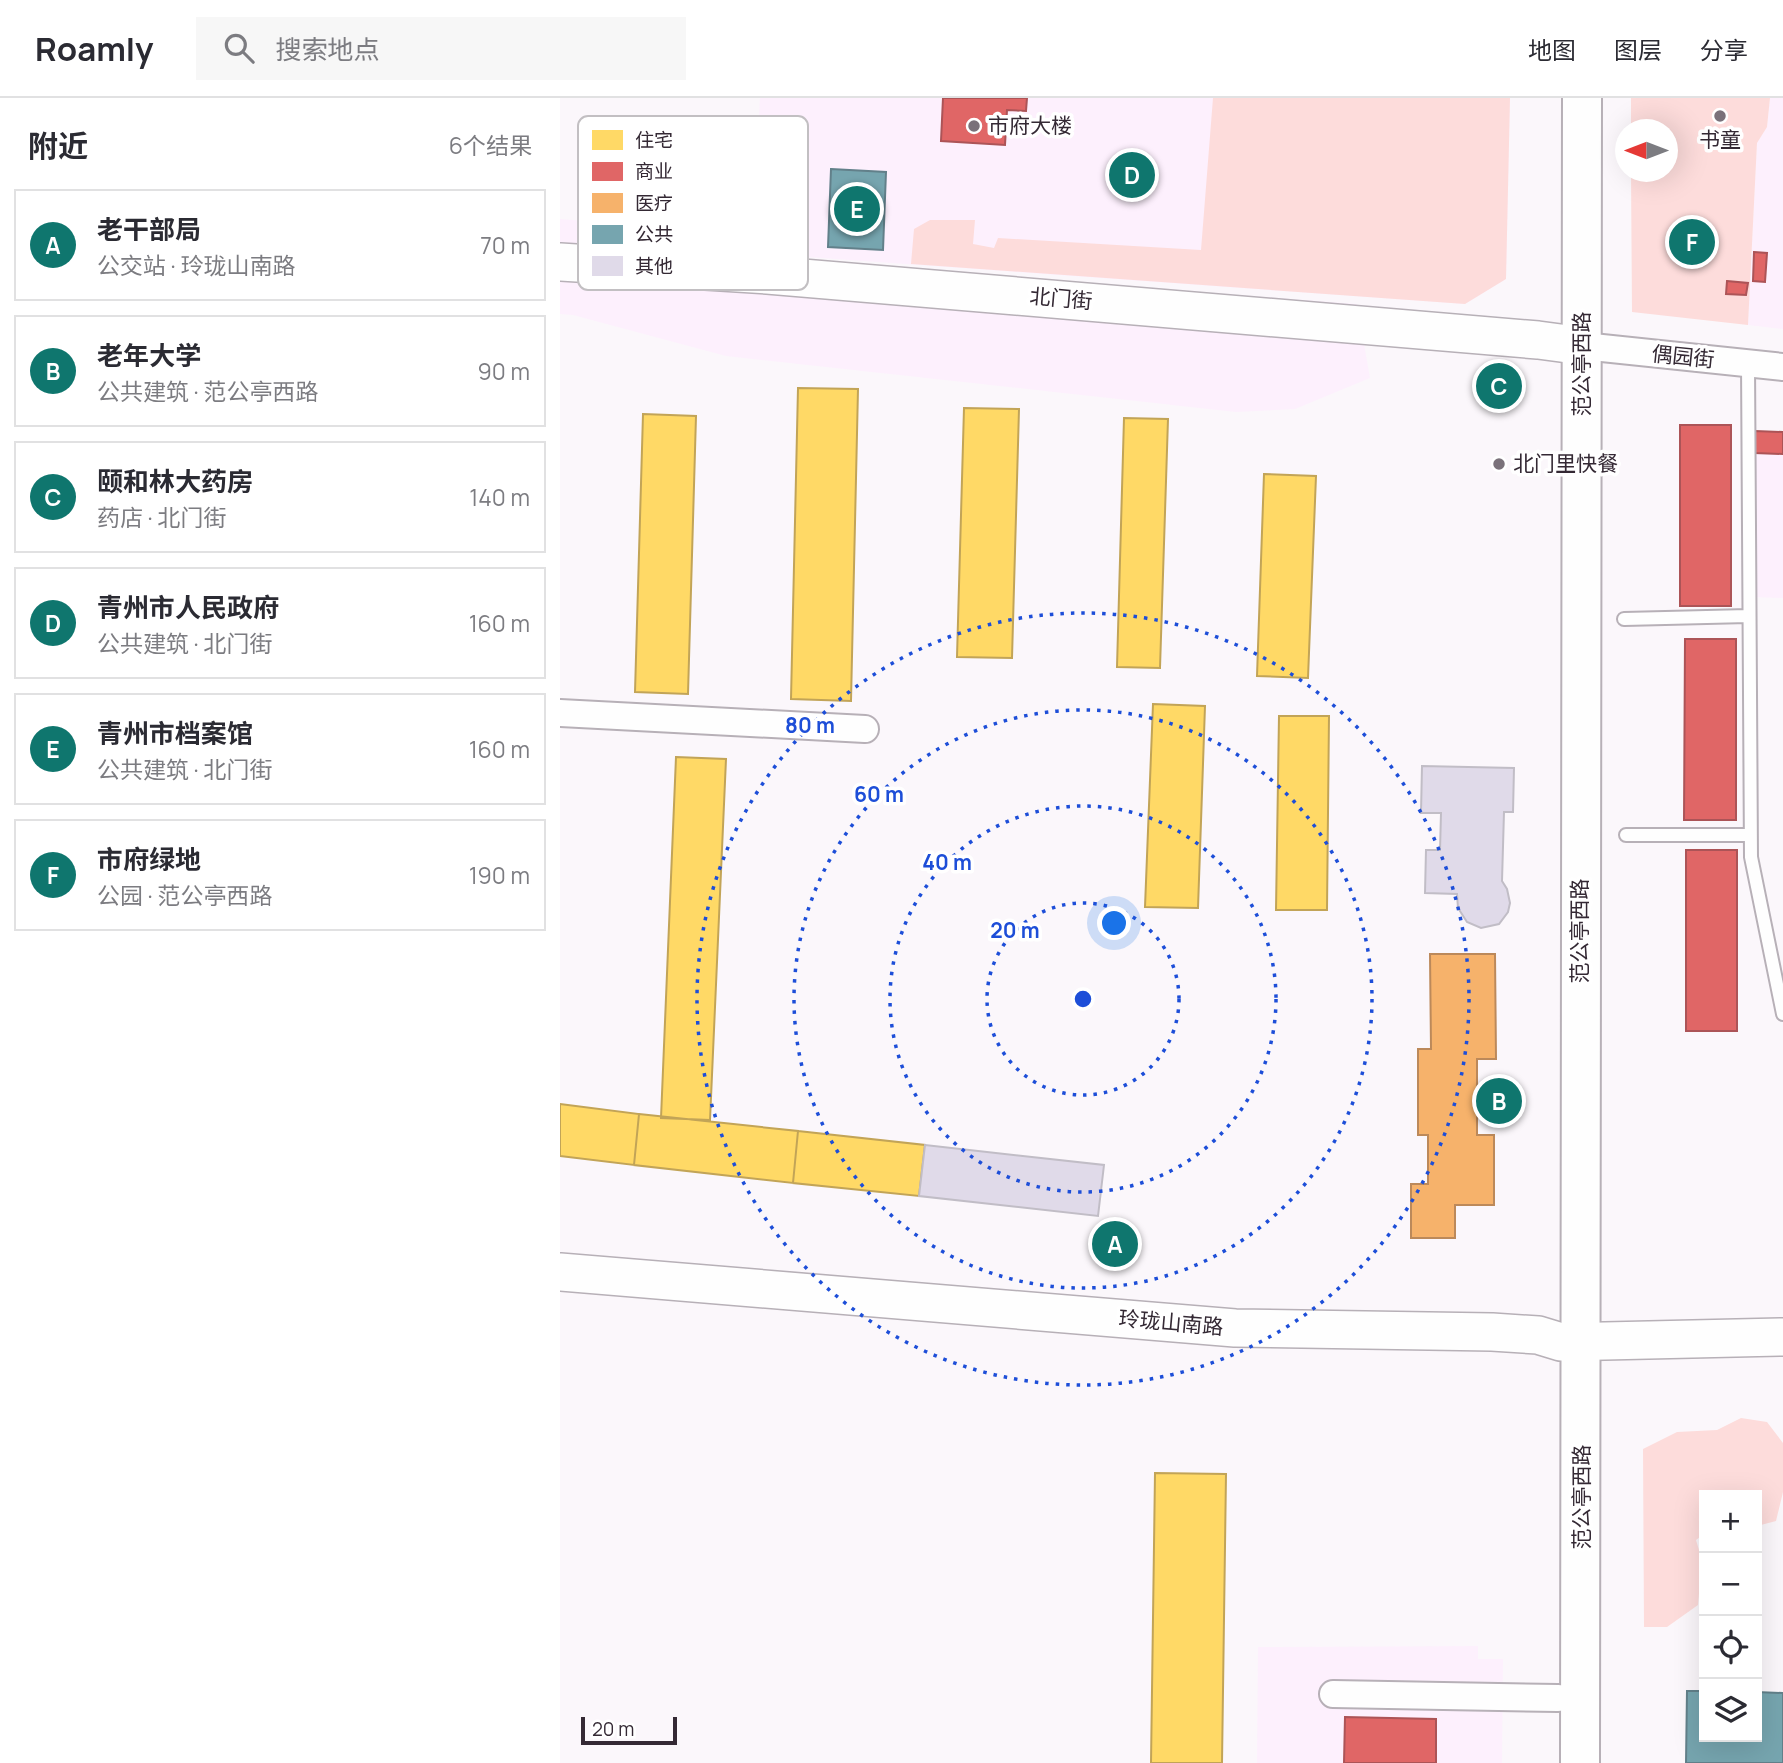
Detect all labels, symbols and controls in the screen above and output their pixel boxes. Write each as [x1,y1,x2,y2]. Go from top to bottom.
search box [196,17,686,80]
text: Roamly [35,26,154,71]
icon: search [220,29,258,67]
text: 搜索地点 [276,31,380,67]
text: 地图 [1528,33,1576,66]
text: 图层 [1614,33,1662,66]
text: 分享 [1700,33,1748,66]
marker: 书童 [1712,108,1728,124]
place label: 市府大楼 [988,111,1072,139]
legend [578,116,808,290]
marker: 市府大楼 [966,118,982,134]
north arrow [1615,119,1678,182]
text: 附近 [28,125,88,166]
place label: 书童 [1699,125,1741,153]
text: 住宅 [635,127,673,153]
text: 6个结果 [449,129,532,161]
pin: D [1109,149,1155,201]
text: 商业 [635,158,673,184]
pin: E [834,183,880,235]
text: 医疗 [635,190,673,216]
text: 老干部局 [97,211,201,247]
pin: F [1669,216,1715,268]
text: 公共 [635,221,673,247]
text: A [45,229,61,261]
text: 70 m [480,229,530,261]
text: 公交站 · 玲珑山南路 [97,249,295,281]
text: 其他 [635,253,673,279]
street label: 北门街 [1028,281,1094,315]
street label: 范公亭西路 [1567,312,1595,417]
text: 老年大学 [97,337,201,373]
street label: 偶园街 [1650,339,1716,373]
text: B [46,355,60,387]
text: 90 m [478,355,530,387]
pin: C [1476,360,1522,412]
text: 公共建筑 · 范公亭西路 [97,375,318,407]
place label: 北门里快餐 [1513,449,1618,477]
marker: 北门里快餐 [1491,456,1507,472]
text: 颐和林大药房 [97,463,253,499]
text: C [45,481,62,513]
text: 140 m [469,481,530,513]
text: 药店 · 北门街 [97,501,226,533]
text: 青州市人民政府 [97,589,279,625]
text: D [45,607,61,639]
text: 160 m [469,607,530,639]
text: 公共建筑 · 北门街 [97,627,272,659]
text: 80 m [785,711,835,739]
text: 青州市档案馆 [97,715,253,751]
text: E [46,733,60,765]
text: 160 m [469,733,530,765]
text: 公共建筑 · 北门街 [97,753,272,785]
text: 60 m [854,780,904,808]
text: 市府绿地 [97,841,201,877]
text: 40 m [922,848,972,876]
text: F [47,859,59,891]
text: 190 m [469,859,530,891]
text: 公园 · 范公亭西路 [97,879,272,911]
street label: 范公亭西路 [1565,879,1593,984]
your location [1097,906,1131,940]
text: 20 m [990,916,1040,944]
centre of rings [1071,987,1095,1011]
pin: B [1476,1075,1522,1127]
pin: A [1092,1218,1138,1270]
street label: 玲珑山南路 [1118,1303,1225,1341]
street label: 范公亭西路 [1567,1445,1595,1550]
map controls [1699,1490,1762,1742]
button: + [1699,1490,1762,1553]
button: − [1699,1553,1762,1616]
button: locate [1699,1616,1762,1679]
button: layers [1699,1679,1762,1742]
scale bar [581,1714,677,1746]
text: 20 m [592,1716,634,1742]

